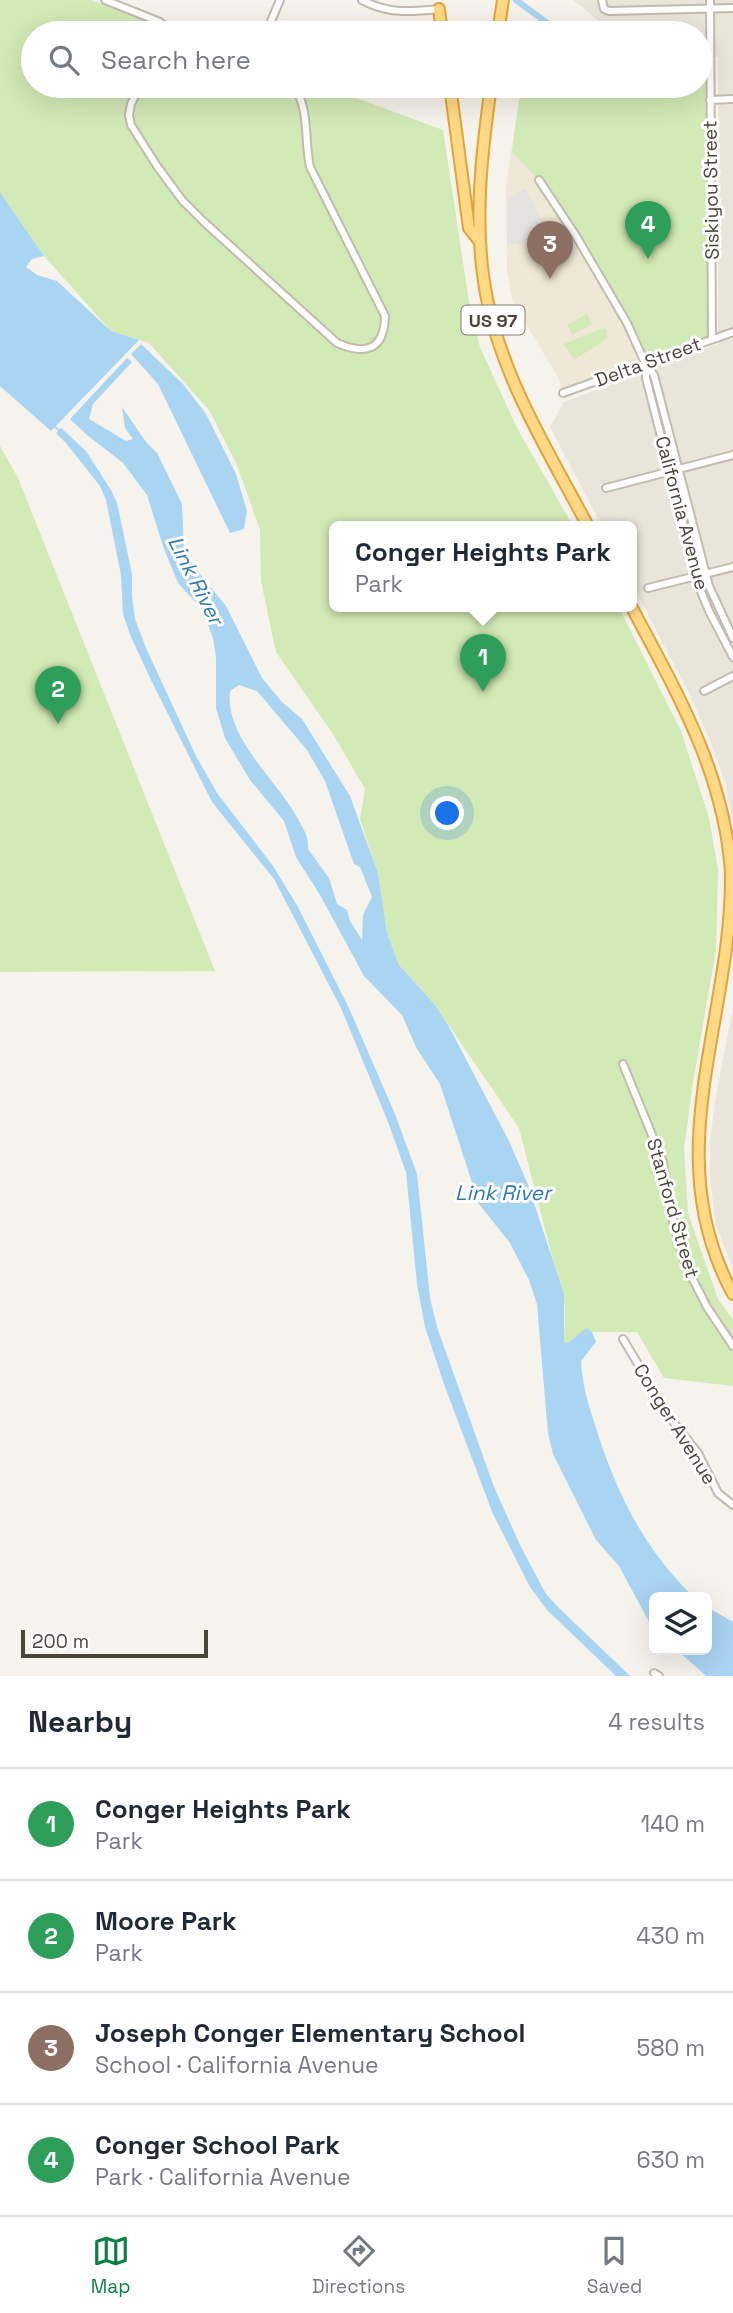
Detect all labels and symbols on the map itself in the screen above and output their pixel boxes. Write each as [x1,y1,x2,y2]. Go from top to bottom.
street label: Siskiyou Street [697,120,725,260]
pin: 4 [625,201,671,259]
pin: 3 [527,221,573,279]
road number: US 97 [462,306,524,334]
street label: Delta Street [592,331,704,393]
street label: California Avenue [649,433,715,593]
water label: Link River [162,531,231,631]
pin: 1 [460,634,506,692]
pin: 2 [35,666,81,724]
your location [430,796,464,830]
street label: Stanford Street [641,1135,705,1281]
water label: Link River [455,1179,553,1206]
street label: Conger Avenue [628,1359,722,1489]
scale bar [21,1627,208,1659]

